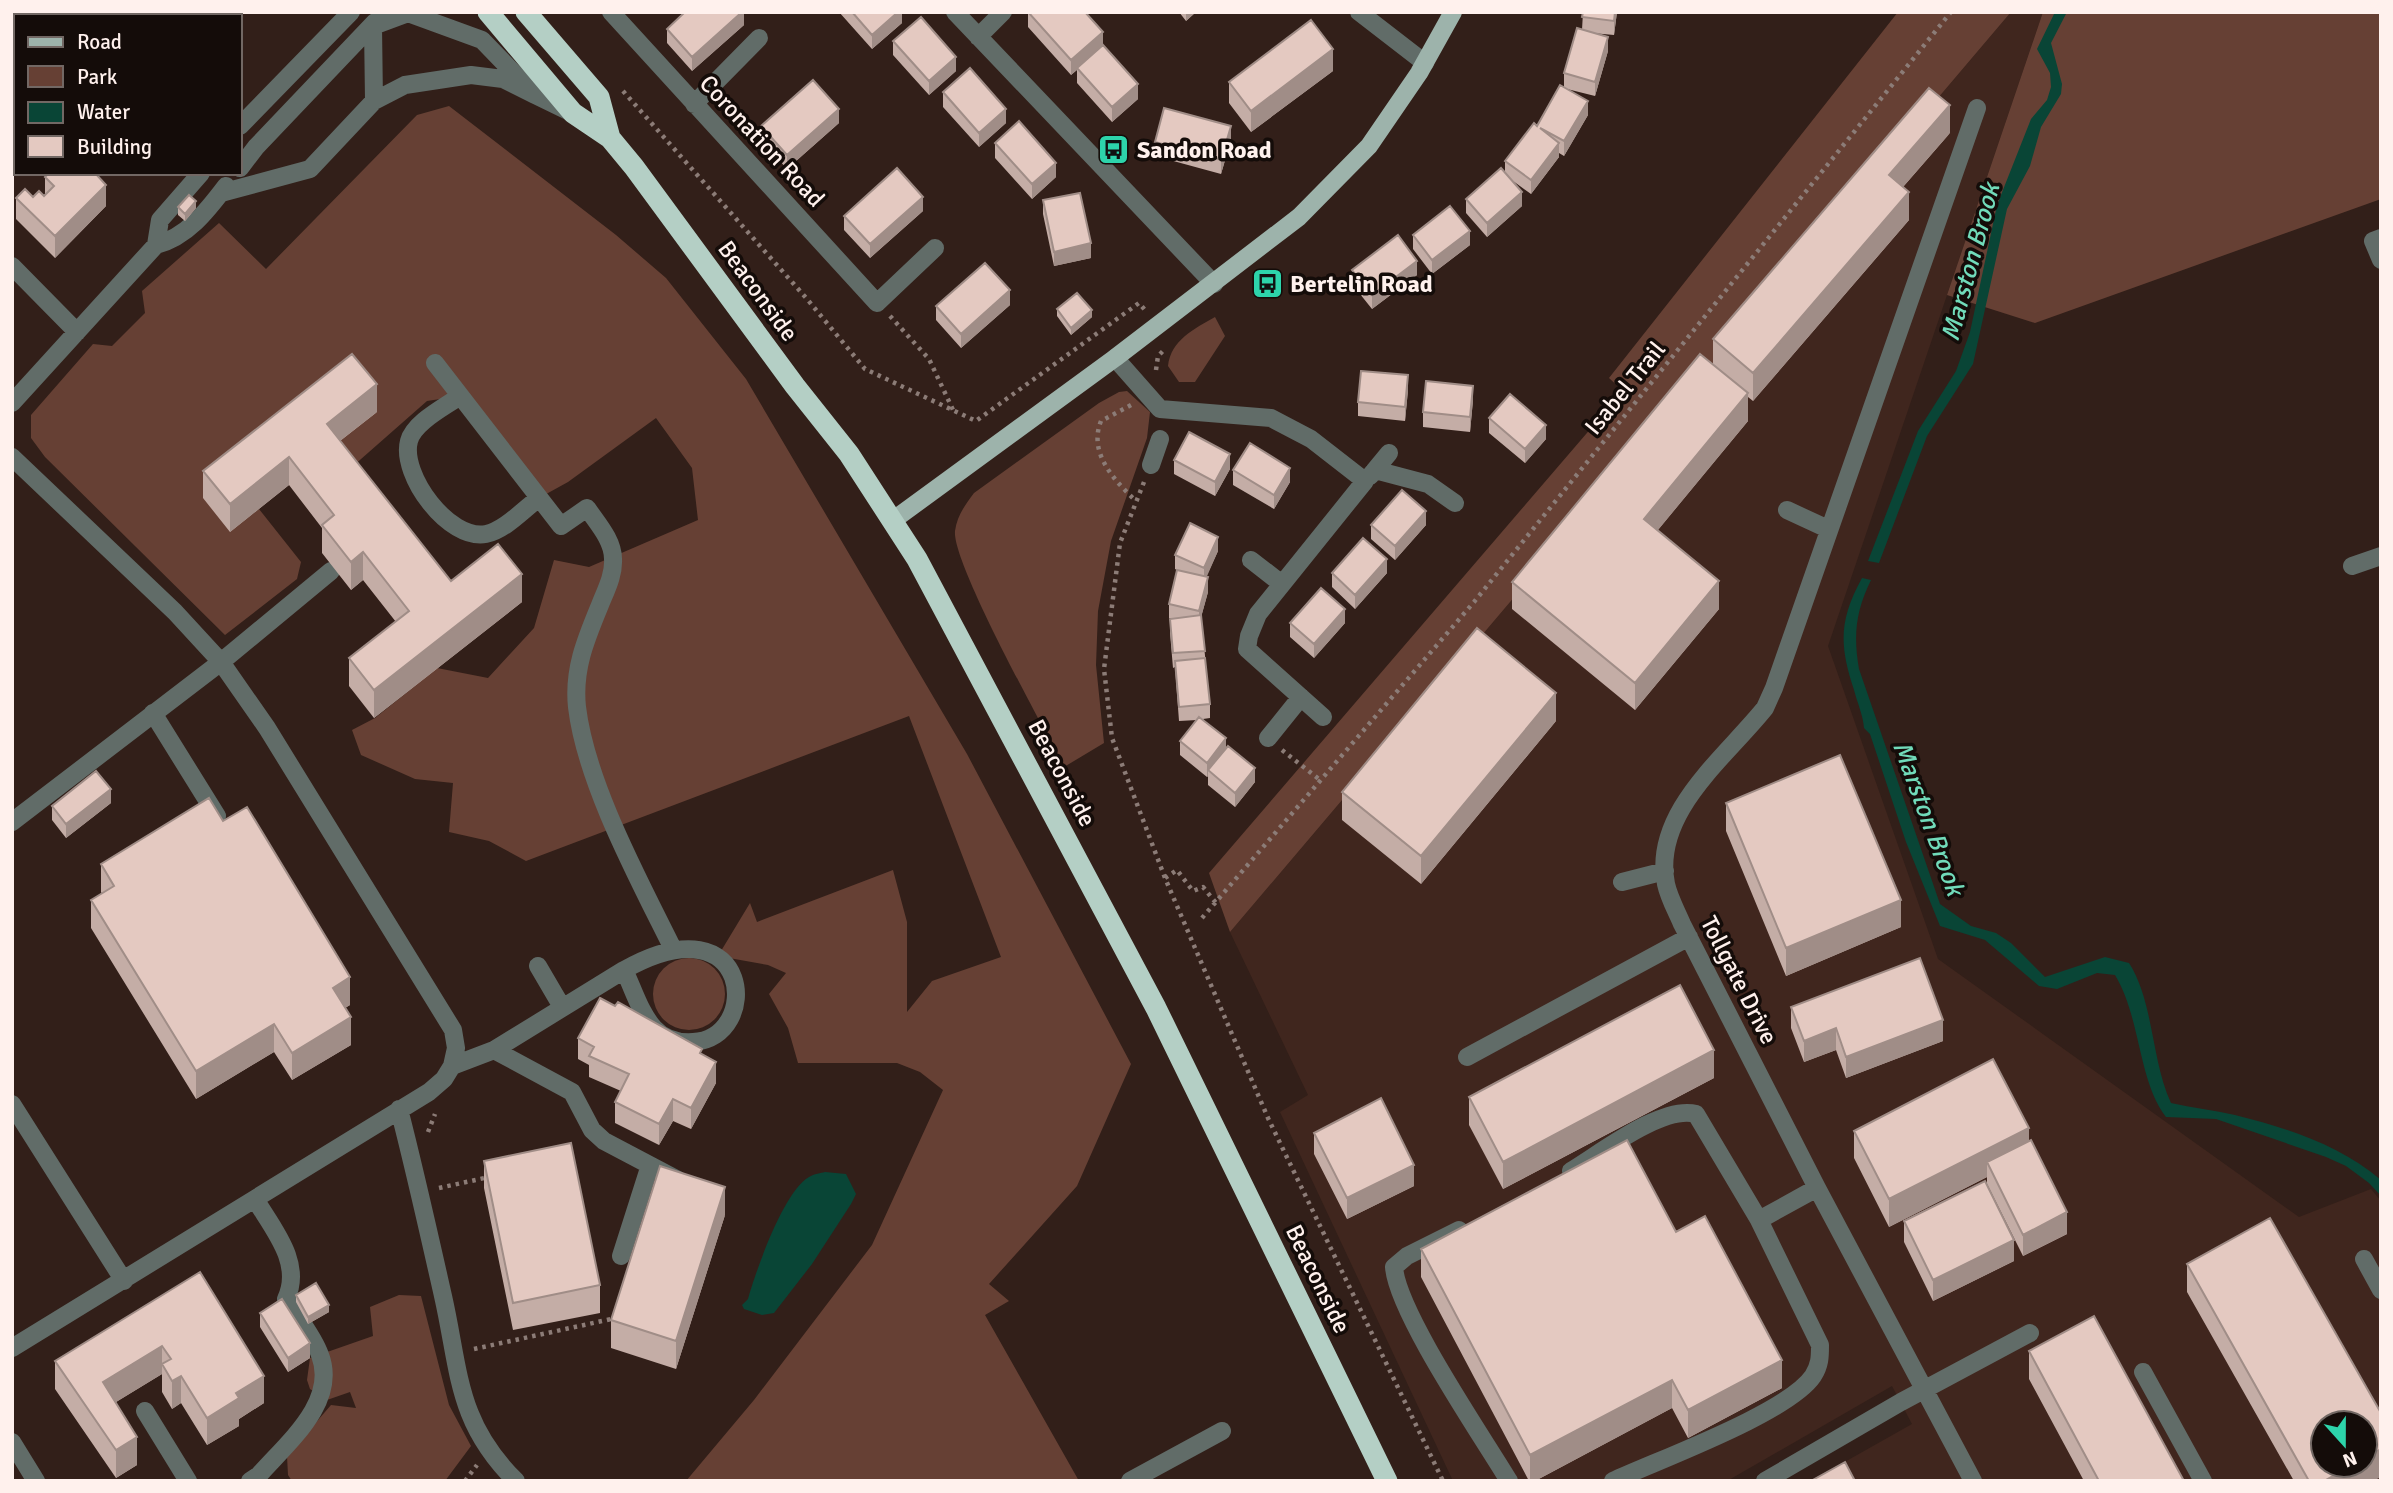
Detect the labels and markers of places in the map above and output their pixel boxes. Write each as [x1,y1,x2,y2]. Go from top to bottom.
bus stop icon: Sandon Road [1097,133,1131,167]
place label: Sandon Road [1137,135,1272,165]
bus stop icon: Bertelin Road [1250,267,1284,301]
place label: Bertelin Road [1290,269,1433,299]

